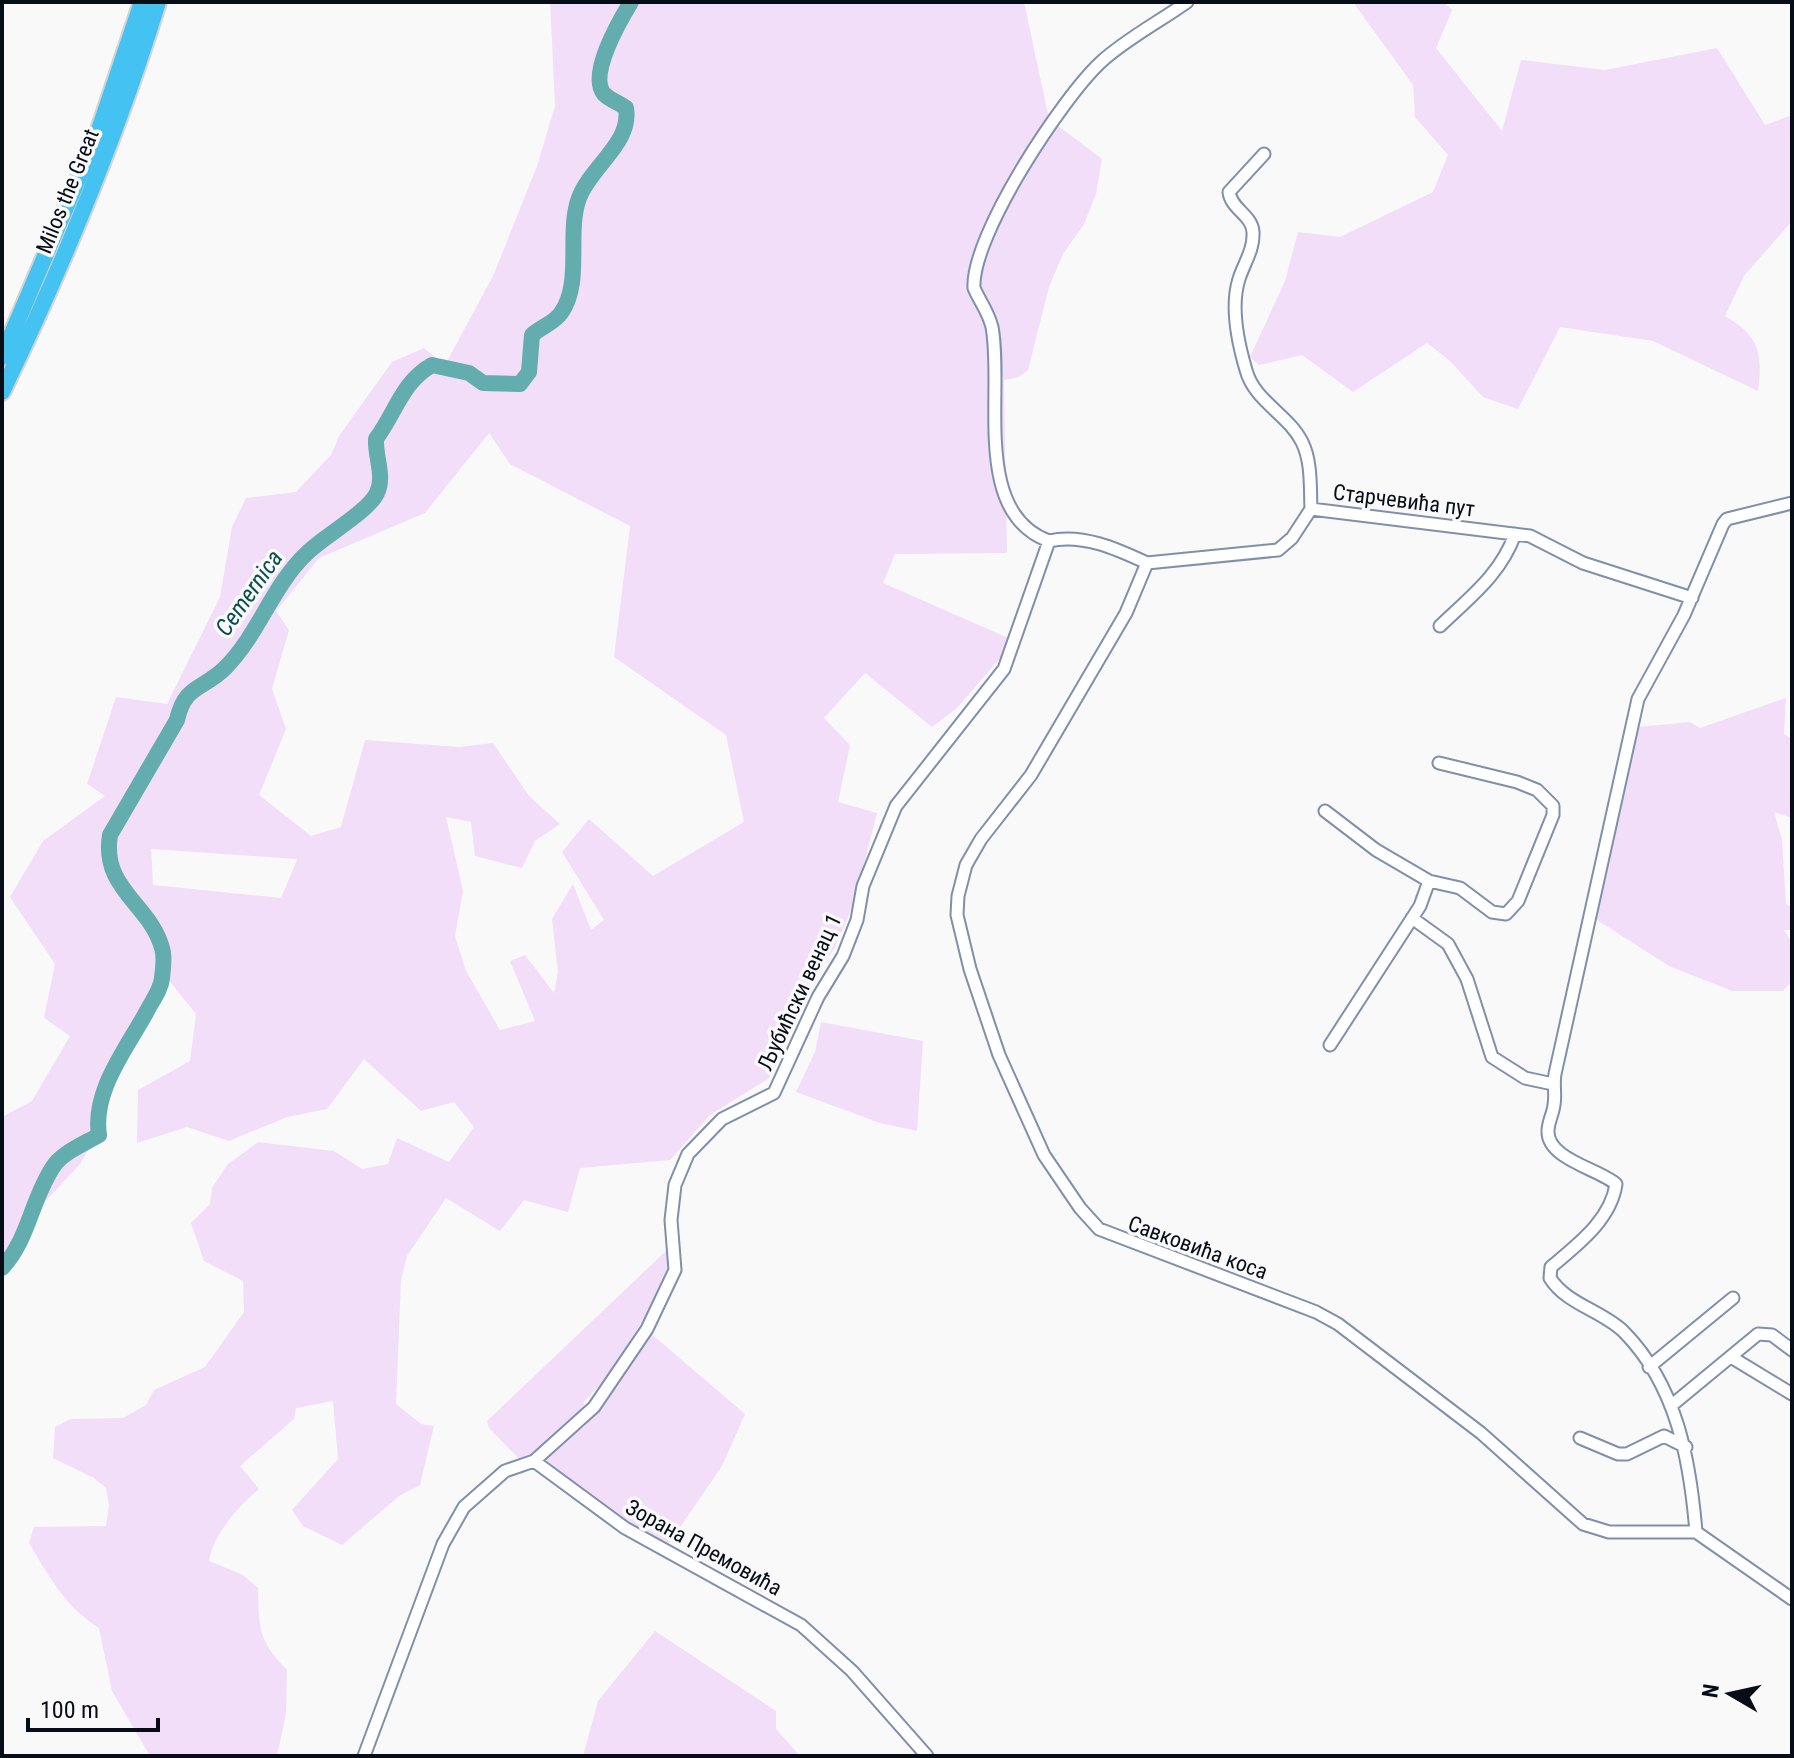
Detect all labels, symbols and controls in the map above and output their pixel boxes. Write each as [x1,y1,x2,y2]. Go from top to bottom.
street label: Milos the Great [31,125,104,257]
street label: Старчевића пут [1332,479,1476,522]
water label: Cemernica [209,545,289,641]
street label: Љубићски венац 1 [752,910,847,1074]
street label: Савковића коса [1125,1211,1271,1284]
street label: Зорана Премовића [621,1494,786,1601]
north arrow [1690,1654,1770,1734]
scale bar [28,1682,158,1732]
text: N [1697,1682,1724,1700]
text: 100 m [40,1696,99,1724]

